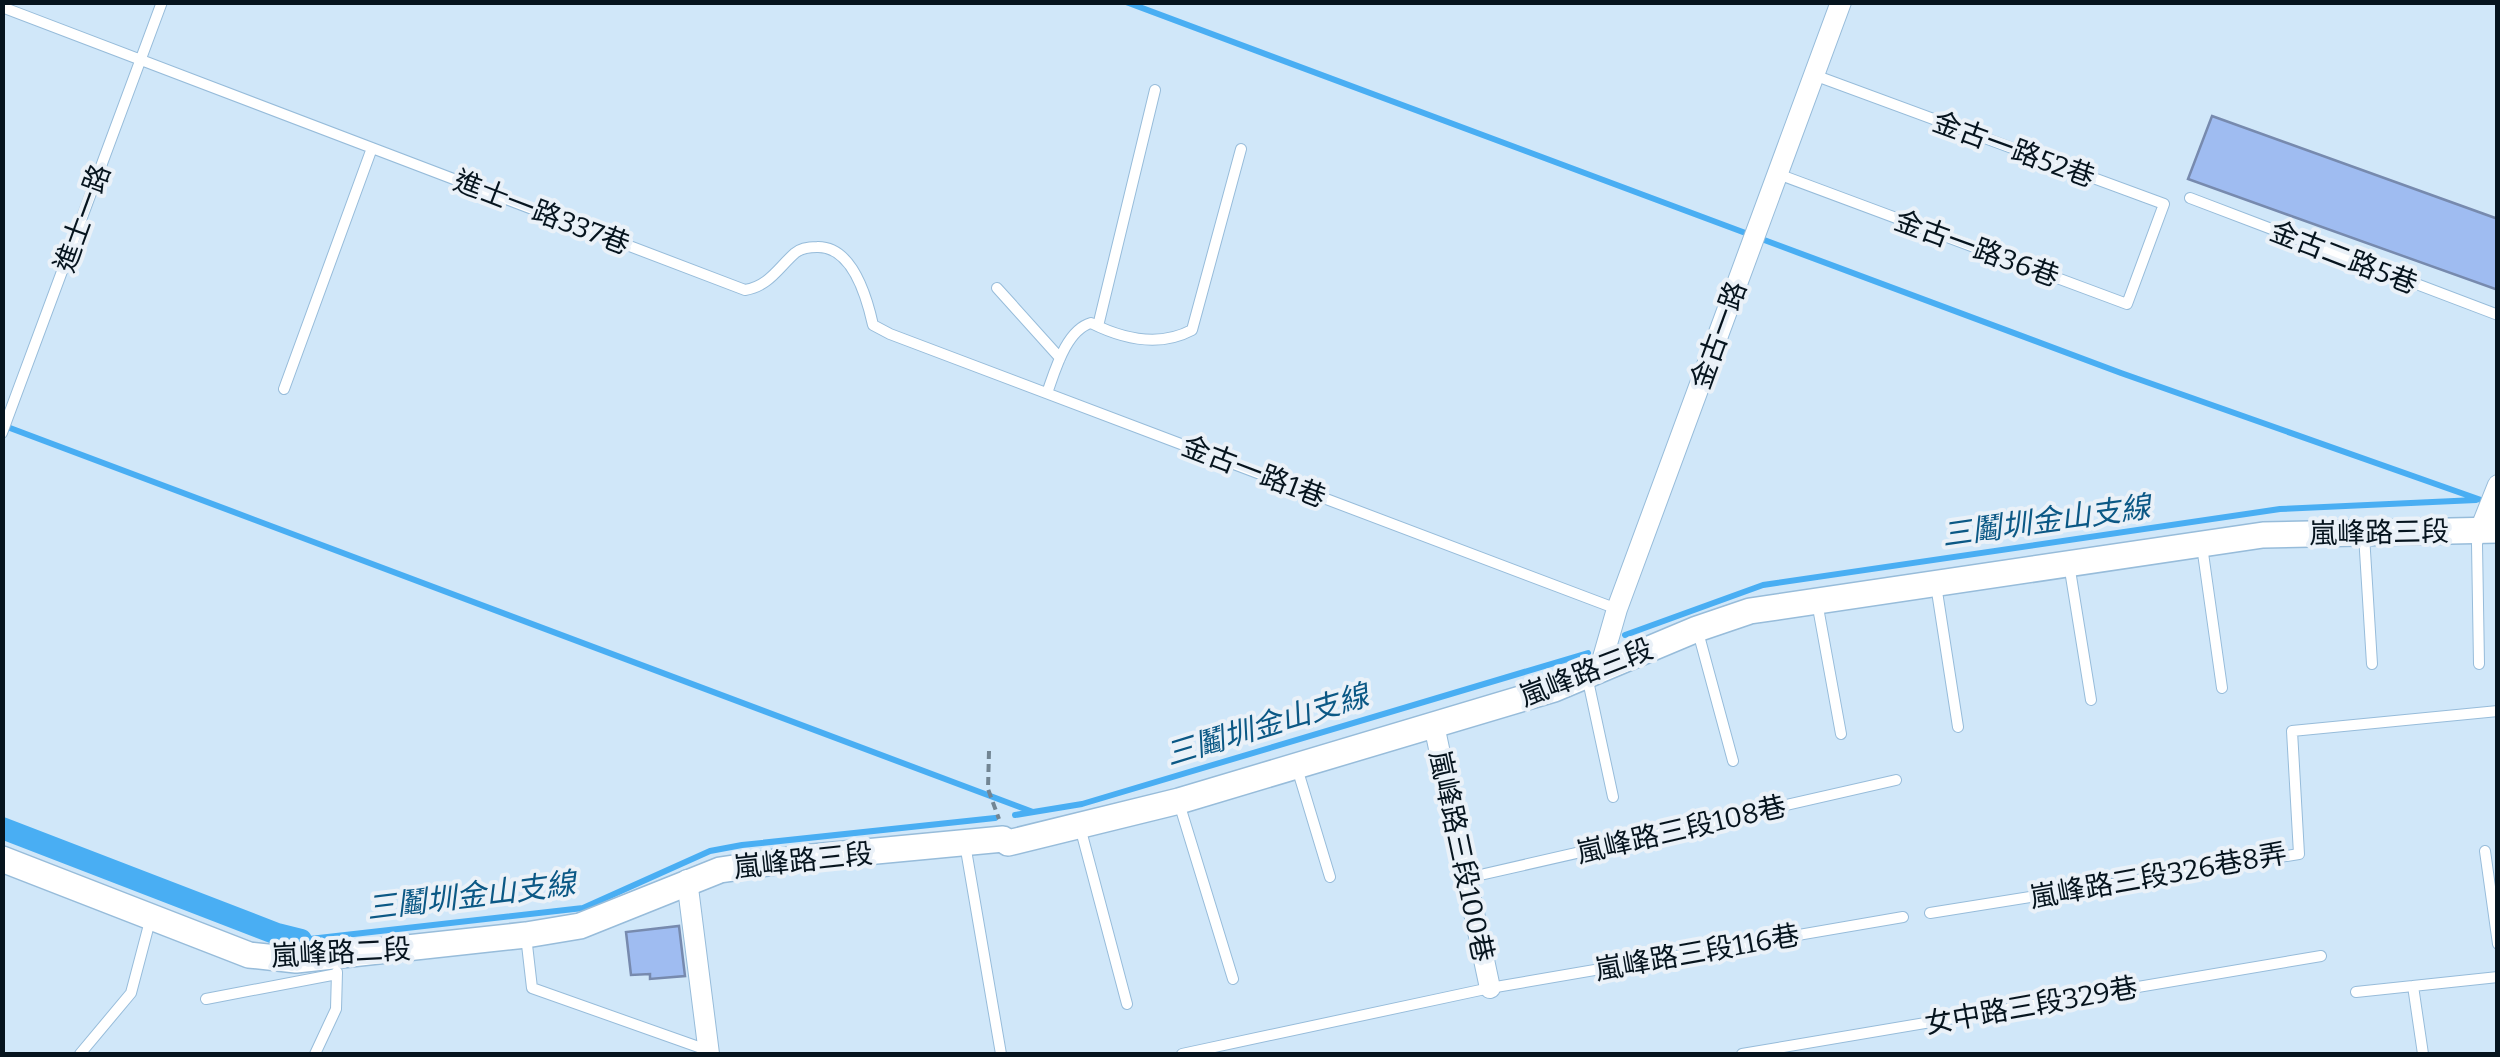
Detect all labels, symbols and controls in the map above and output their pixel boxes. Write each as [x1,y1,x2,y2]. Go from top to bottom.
street label: 金古一路52巷 [1928,105,2099,194]
street label: 進士一路 [48,160,117,276]
street label: 進士一路337巷 [449,164,634,261]
street label: 金古一路36巷 [1890,203,2063,293]
street label: 金古二路5巷 [2266,214,2422,301]
street label: 金古一路 [1684,277,1753,393]
street label: 金古一路1巷 [1177,429,1330,514]
water label: 三鬮圳金山支線 [1940,488,2155,553]
street label: 嵐峰路三段 [2309,515,2449,550]
street label: 嵐峰路三段 [1515,632,1657,713]
water label: 三鬮圳金山支線 [1161,676,1376,773]
street label: 嵐峰路三段100巷 [1423,747,1500,965]
street label: 嵐峰路三段108巷 [1573,789,1789,870]
street label: 嵐峰路三段 [732,837,874,884]
street label: 嵐峰路三段326巷8弄 [2027,837,2289,914]
water label: 三鬮圳金山支線 [365,865,580,927]
street label: 嵐峰路三段116巷 [1592,918,1802,987]
street label: 嵐峰路二段 [270,932,412,973]
street label: 女中路三段329巷 [1922,971,2140,1040]

